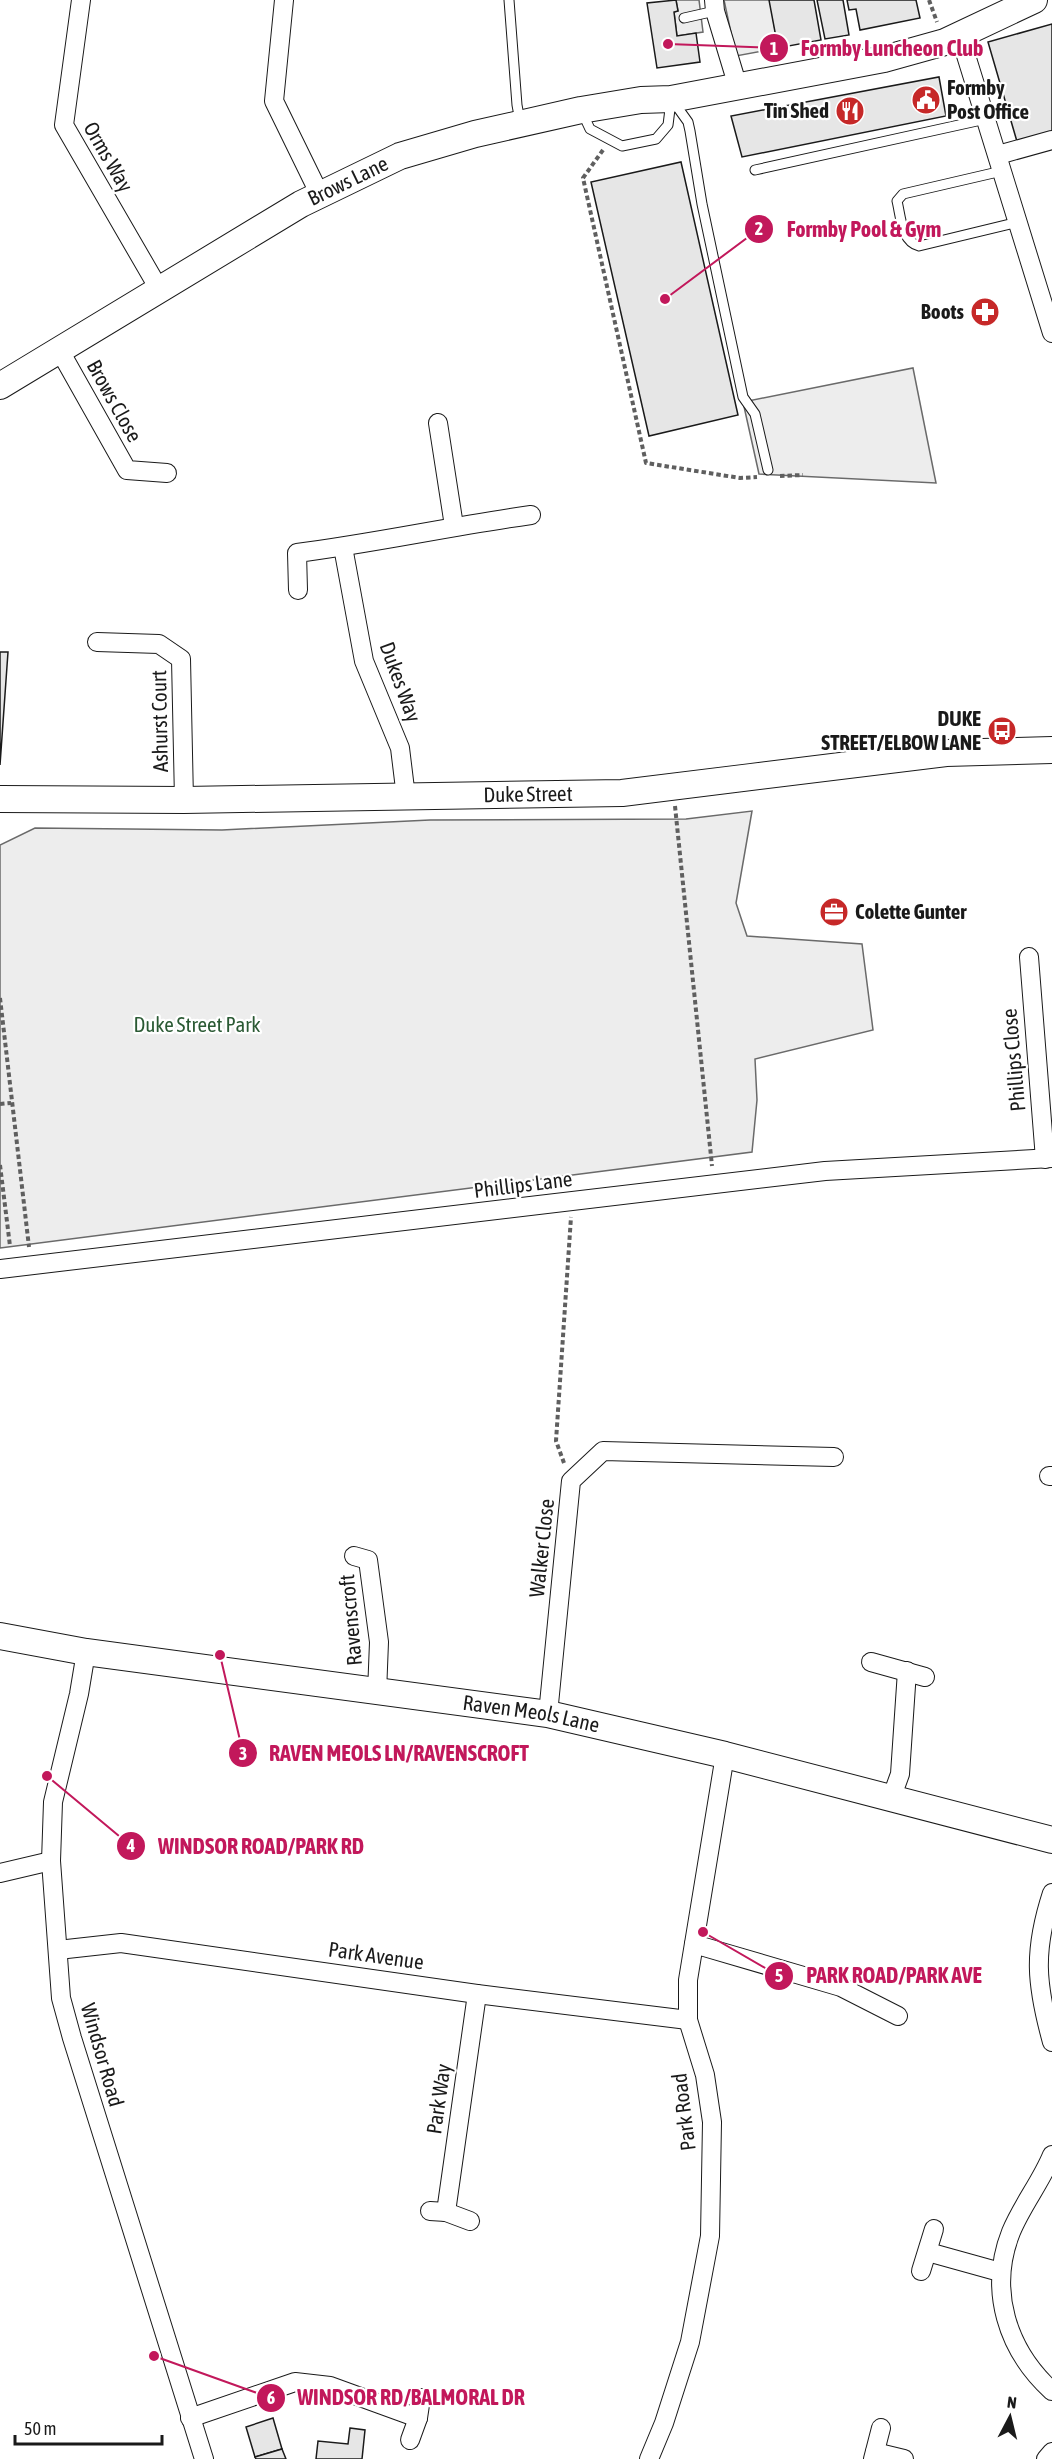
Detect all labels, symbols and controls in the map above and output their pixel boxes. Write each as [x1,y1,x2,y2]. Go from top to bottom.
callout: Formby Luncheon Club [759,28,995,68]
text: Formby Luncheon Club [801,35,983,61]
text: 1 [770,38,778,59]
place label: Formby Post Office [947,75,1029,123]
public building icon: Formby Post Office [910,84,942,116]
restaurant icon: Tin Shed [834,95,866,127]
place label: Tin Shed [764,98,829,122]
street label: Orms Way [79,117,139,196]
street label: Brows Lane [304,151,392,210]
callout: Formby Pool & Gym [744,209,953,249]
text: Formby Pool & Gym [787,216,941,242]
text: 2 [755,218,763,239]
pharmacy icon: Boots [969,296,1001,328]
place label: Boots [921,299,965,323]
street label: Brows Close [82,355,147,446]
street label: Dukes Way [375,638,427,725]
street label: Ashurst Court [146,670,172,772]
place label: DUKE STREET/ELBOW LANE [821,706,981,754]
bus stop icon: DUKE STREET/ELBOW LANE [986,715,1018,747]
street label: Duke Street [483,781,573,806]
office icon: Colette Gunter [818,896,850,928]
place label: Colette Gunter [855,899,967,923]
street label: Phillips Close [997,1008,1029,1113]
park label: Duke Street Park [133,1012,261,1036]
street label: Phillips Lane [472,1166,574,1202]
street label: Walker Close [524,1497,558,1598]
street label: Ravenscroft [334,1573,366,1667]
street label: Raven Meols Lane [462,1690,602,1737]
callout: RAVEN MEOLS LN/RAVENSCROFT [228,1733,541,1773]
text: RAVEN MEOLS LN/RAVENSCROFT [269,1740,529,1766]
text: 3 [239,1743,247,1764]
callout: WINDSOR ROAD/PARK RD [116,1826,376,1866]
text: WINDSOR ROAD/PARK RD [157,1833,364,1859]
text: 4 [126,1835,135,1856]
street label: Park Avenue [327,1936,425,1974]
callout: PARK ROAD/PARK AVE [764,1956,993,1996]
text: PARK ROAD/PARK AVE [806,1962,982,1988]
text: 5 [775,1965,783,1986]
street label: Windsor Road [77,2000,129,2109]
street label: Park Way [421,2062,455,2136]
street label: Park Road [666,2072,700,2152]
callout: WINDSOR RD/BALMORAL DR [256,2378,537,2418]
text: WINDSOR RD/BALMORAL DR [296,2384,525,2410]
text: 6 [267,2387,275,2408]
north arrow [980,2387,1040,2447]
text: N [1006,2393,1018,2412]
scale bar [15,2408,162,2446]
text: 50 m [24,2418,56,2439]

